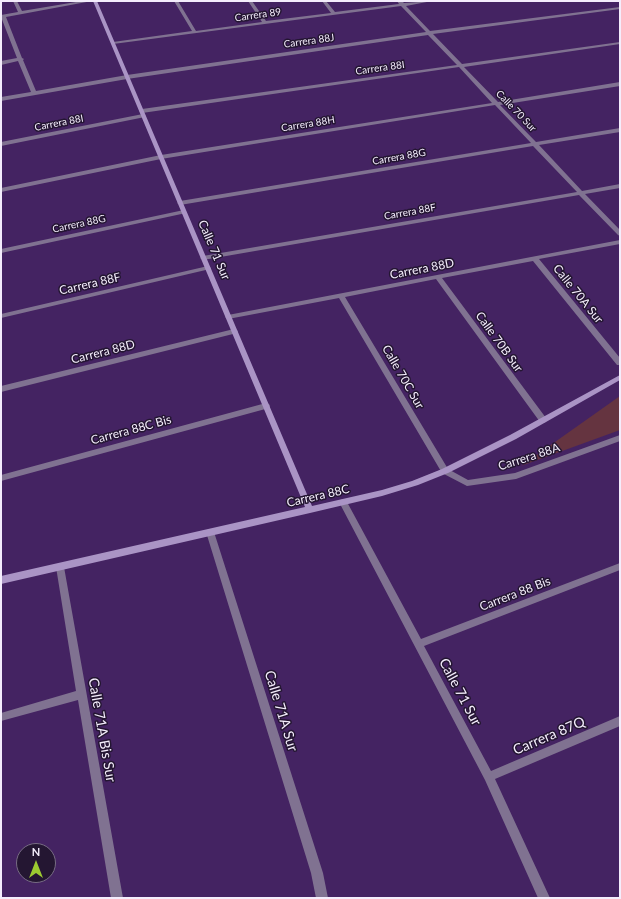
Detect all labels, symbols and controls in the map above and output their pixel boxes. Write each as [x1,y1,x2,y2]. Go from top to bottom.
street label: Carrera 89 [234,6,282,24]
street label: Carrera 88J [283,32,335,50]
street label: Carrera 88I [355,59,405,77]
street label: Calle 70 Sur [493,88,539,134]
street label: Carrera 88I [34,112,84,134]
street label: Carrera 88H [280,114,336,134]
street label: Carrera 88G [371,146,427,168]
street label: Carrera 88F [383,202,437,222]
street label: Carrera 88G [51,213,107,235]
street label: Calle 71 Sur [195,218,233,282]
street label: Carrera 88D [389,256,455,282]
street label: Calle 70A Sur [550,262,606,326]
street label: Carrera 88F [58,270,122,298]
street label: Calle 70B Sur [472,309,526,375]
street label: Carrera 88D [70,337,136,367]
street label: Calle 70C Sur [379,342,427,412]
street label: Carrera 88C Bis [89,412,173,448]
street label: Carrera 88A [496,440,562,474]
street label: Carrera 88C [285,482,351,510]
street label: Carrera 88 Bis [477,574,553,614]
street label: Calle 71 Sur [435,655,485,729]
street label: Calle 71A Sur [261,669,301,753]
street label: Calle 71A Bis Sur [85,677,119,783]
street label: Carrera 87Q [510,713,588,759]
north arrow [16,843,56,883]
text: N [32,845,40,858]

